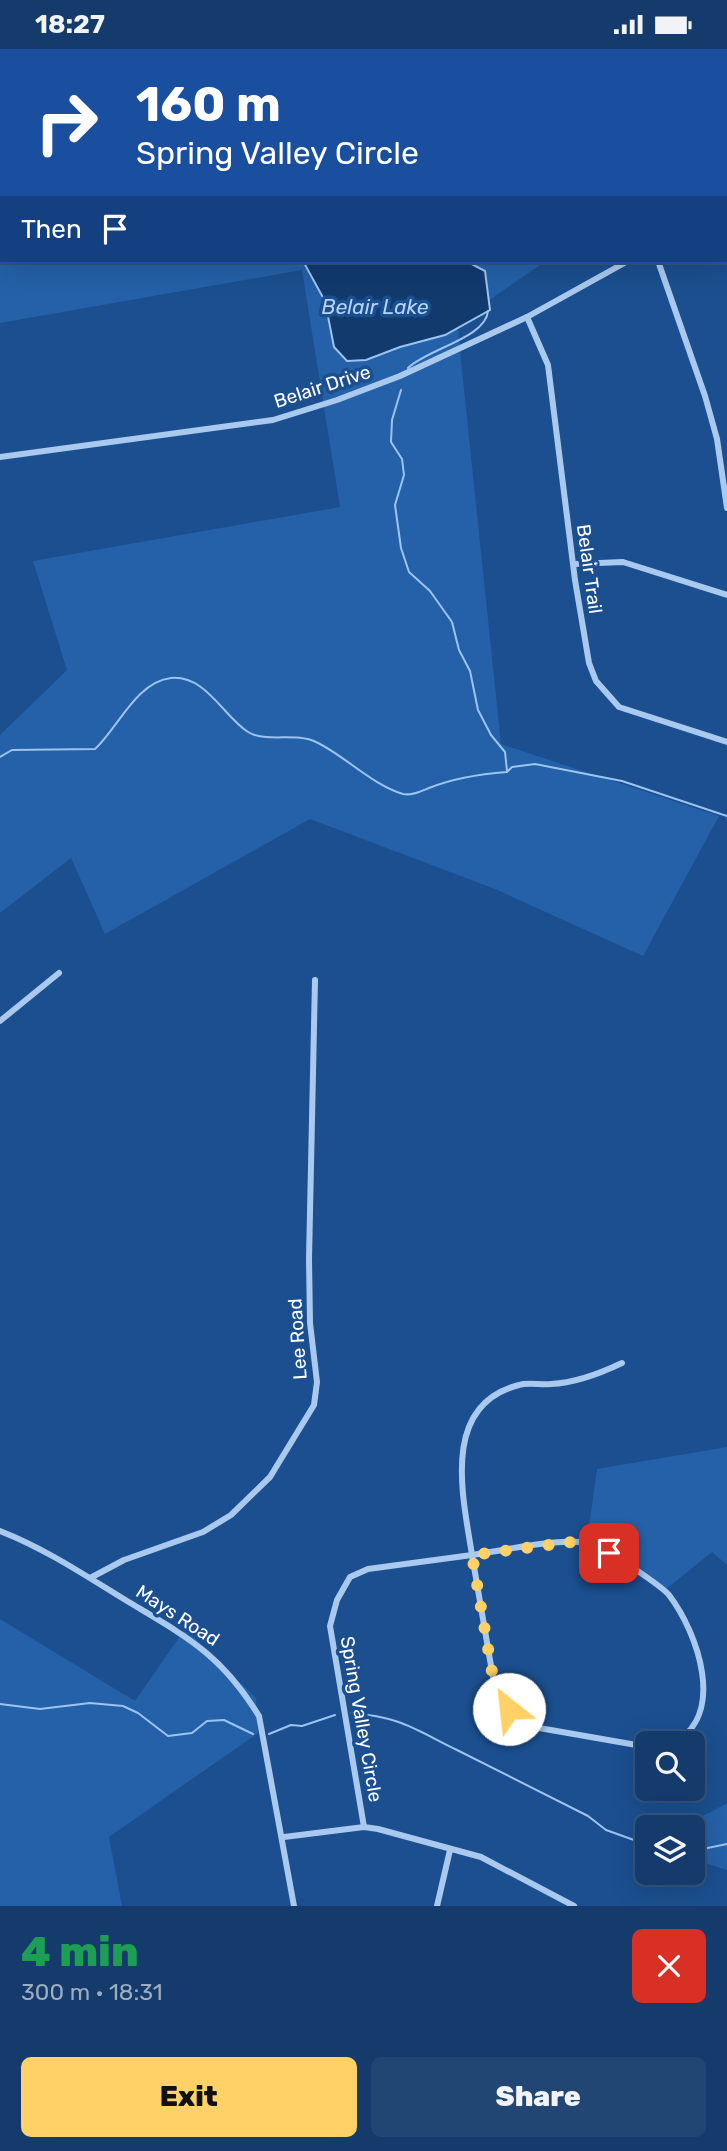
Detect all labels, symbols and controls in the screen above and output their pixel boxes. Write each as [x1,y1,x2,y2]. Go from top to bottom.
text: 18:27 [35,9,105,40]
text: 160 m [136,75,281,133]
icon: right [21,77,112,168]
text: Spring Valley Circle [136,134,419,172]
icon: arrive [96,210,134,248]
text: Then [21,214,82,245]
water label: Belair Lake [321,294,429,319]
street label: Belair Drive [271,360,373,413]
street label: Belair Trail [572,523,607,615]
street label: Lee Road [283,1298,312,1380]
pin [579,1523,639,1583]
icon: arrive [590,1534,628,1572]
street label: Mays Road [132,1580,224,1651]
street label: Spring Valley Circle [336,1634,387,1804]
position arrow [472,1672,546,1746]
map controls [635,1731,705,1885]
button: search [635,1731,705,1801]
button: layers [635,1815,705,1885]
text: 4 min [21,1927,139,1977]
button: close [632,1929,706,2003]
text: 300 m · 18:31 [21,1978,163,2006]
button: Exit [21,2057,357,2137]
button: Share [371,2057,706,2137]

